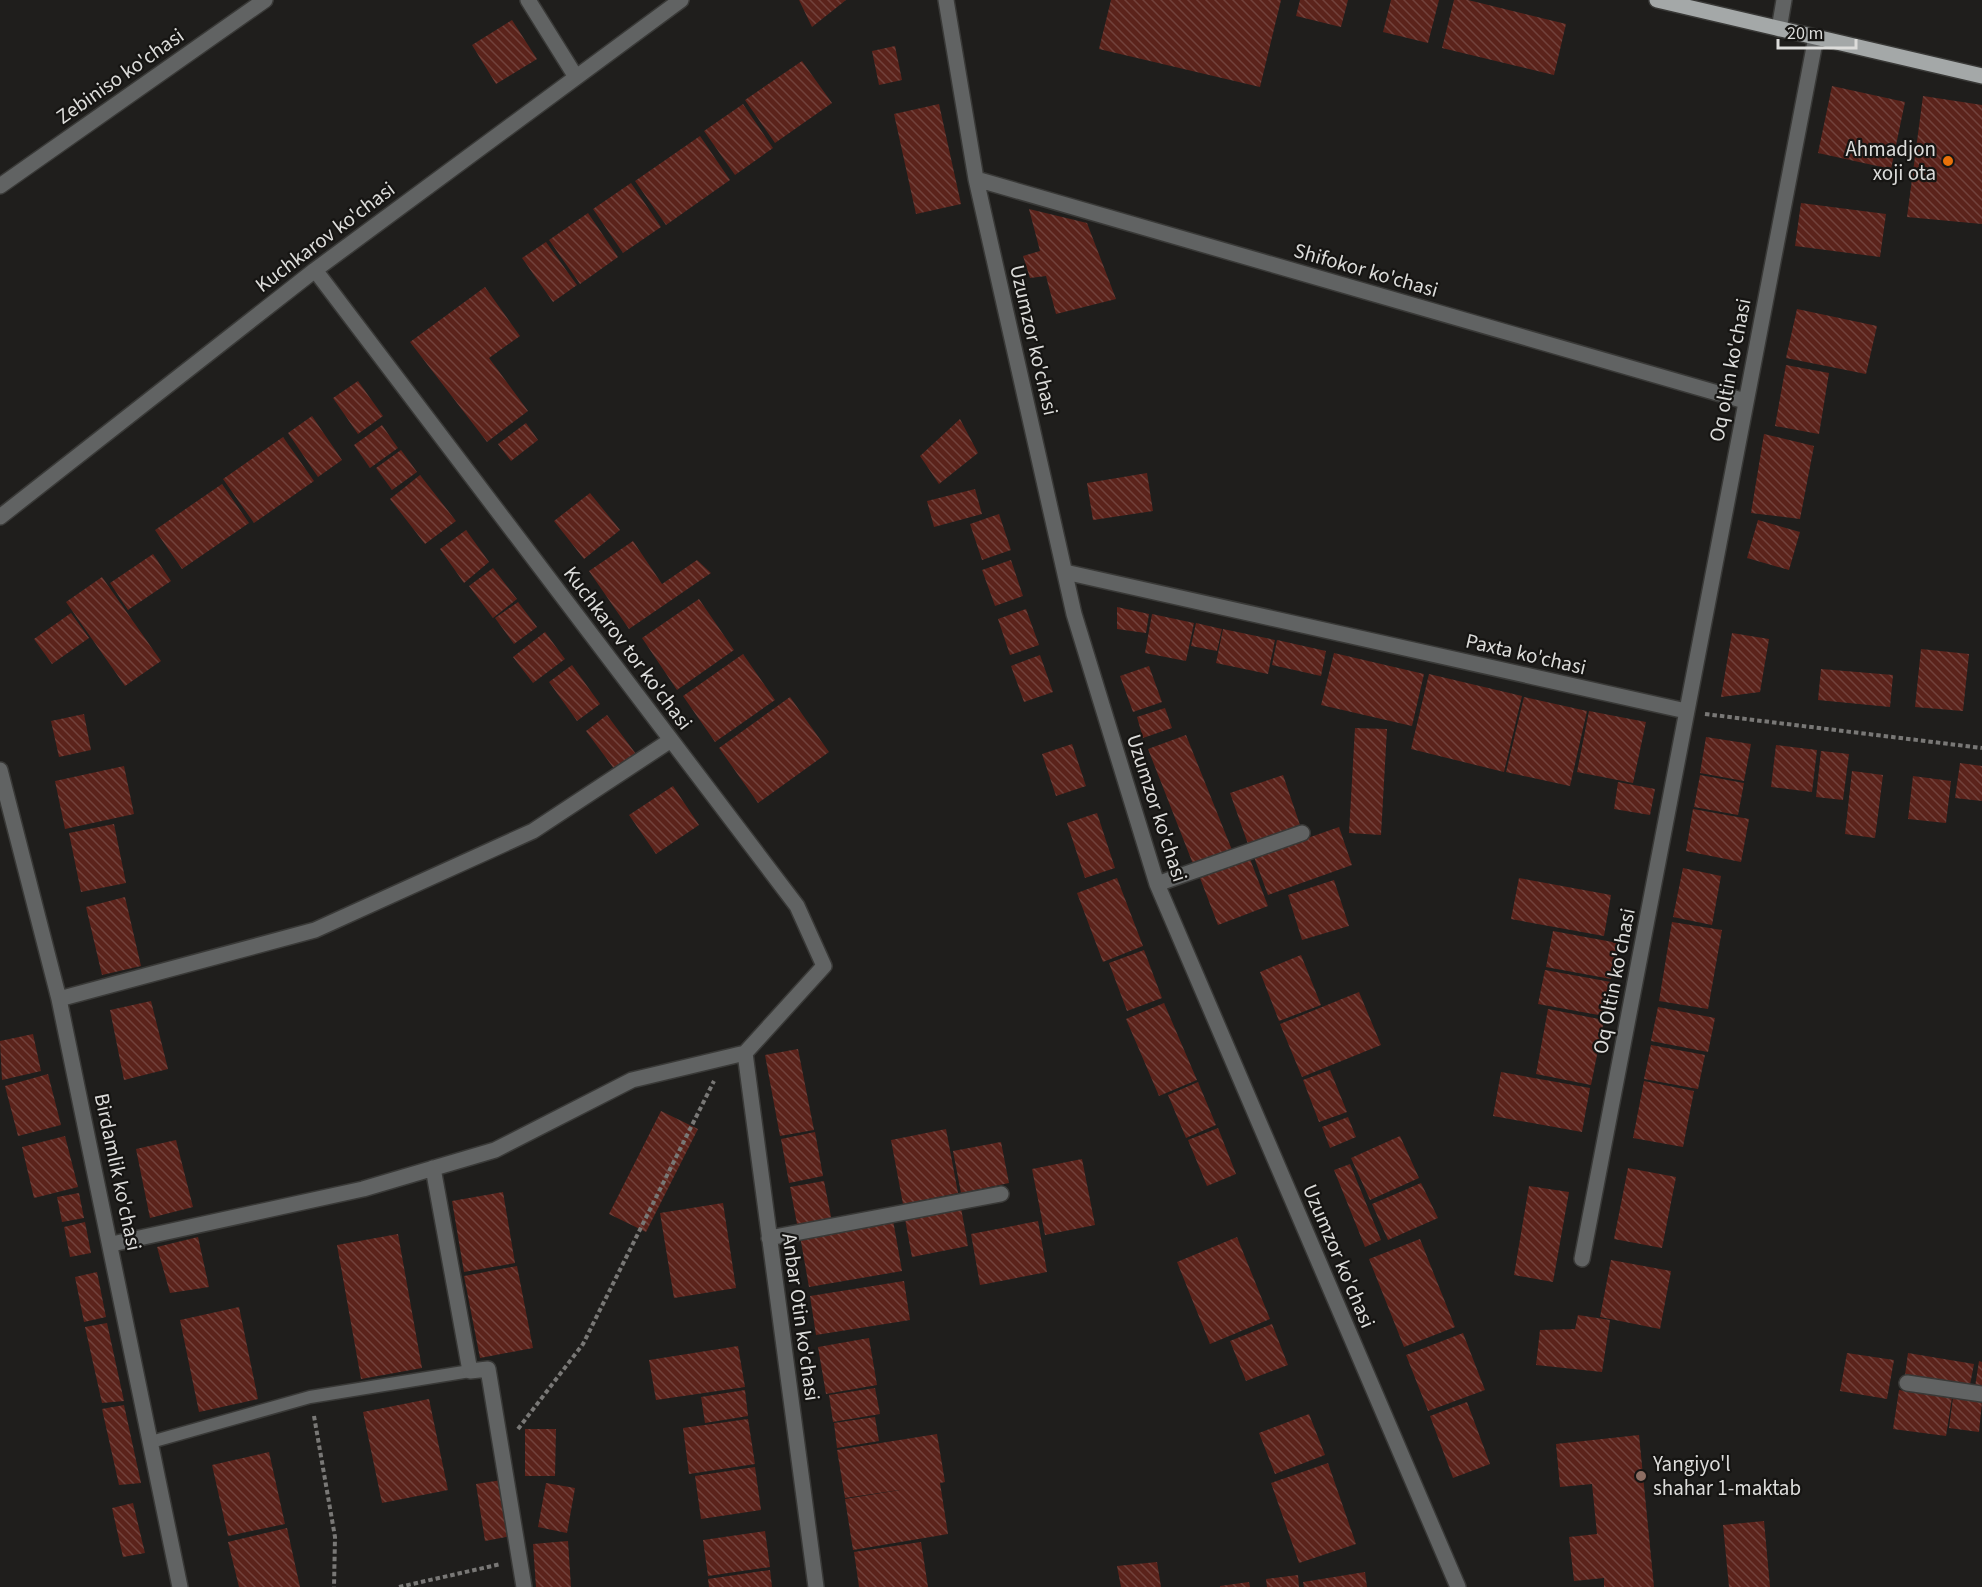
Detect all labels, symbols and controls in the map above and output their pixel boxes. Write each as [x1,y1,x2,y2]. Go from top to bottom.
scale bar [1778,12,1856,50]
street label: Zebiniso ko'chasi [50,21,190,131]
text: 20 m [1787,21,1823,46]
place label: Ahmadjon xoji ota [1845,134,1936,188]
marker: Ahmadjon xoji ota [1941,154,1955,168]
street label: Kuchkarov ko'chasi [249,174,401,300]
street label: Shifokor ko'chasi [1290,235,1442,305]
street label: Uzumzor ko'chasi [1002,262,1066,418]
street label: Oq oltin ko'chasi [1701,296,1759,444]
street label: Kuchkarov tor ko'chasi [556,560,700,736]
street label: Paxta ko'chasi [1463,626,1589,682]
street label: Uzumzor ko'chasi [1119,730,1195,886]
street label: Oq Oltin ko'chasi [1585,905,1643,1057]
street label: Birdamlik ko'chasi [87,1090,149,1254]
street label: Uzumzor ko'chasi [1295,1179,1383,1333]
street label: Anbar Otin ko'chasi [774,1231,828,1403]
place label: Yangiyo'l shahar 1-maktab [1652,1449,1801,1503]
marker: Yangiyo'l shahar 1-maktab [1634,1469,1648,1483]

